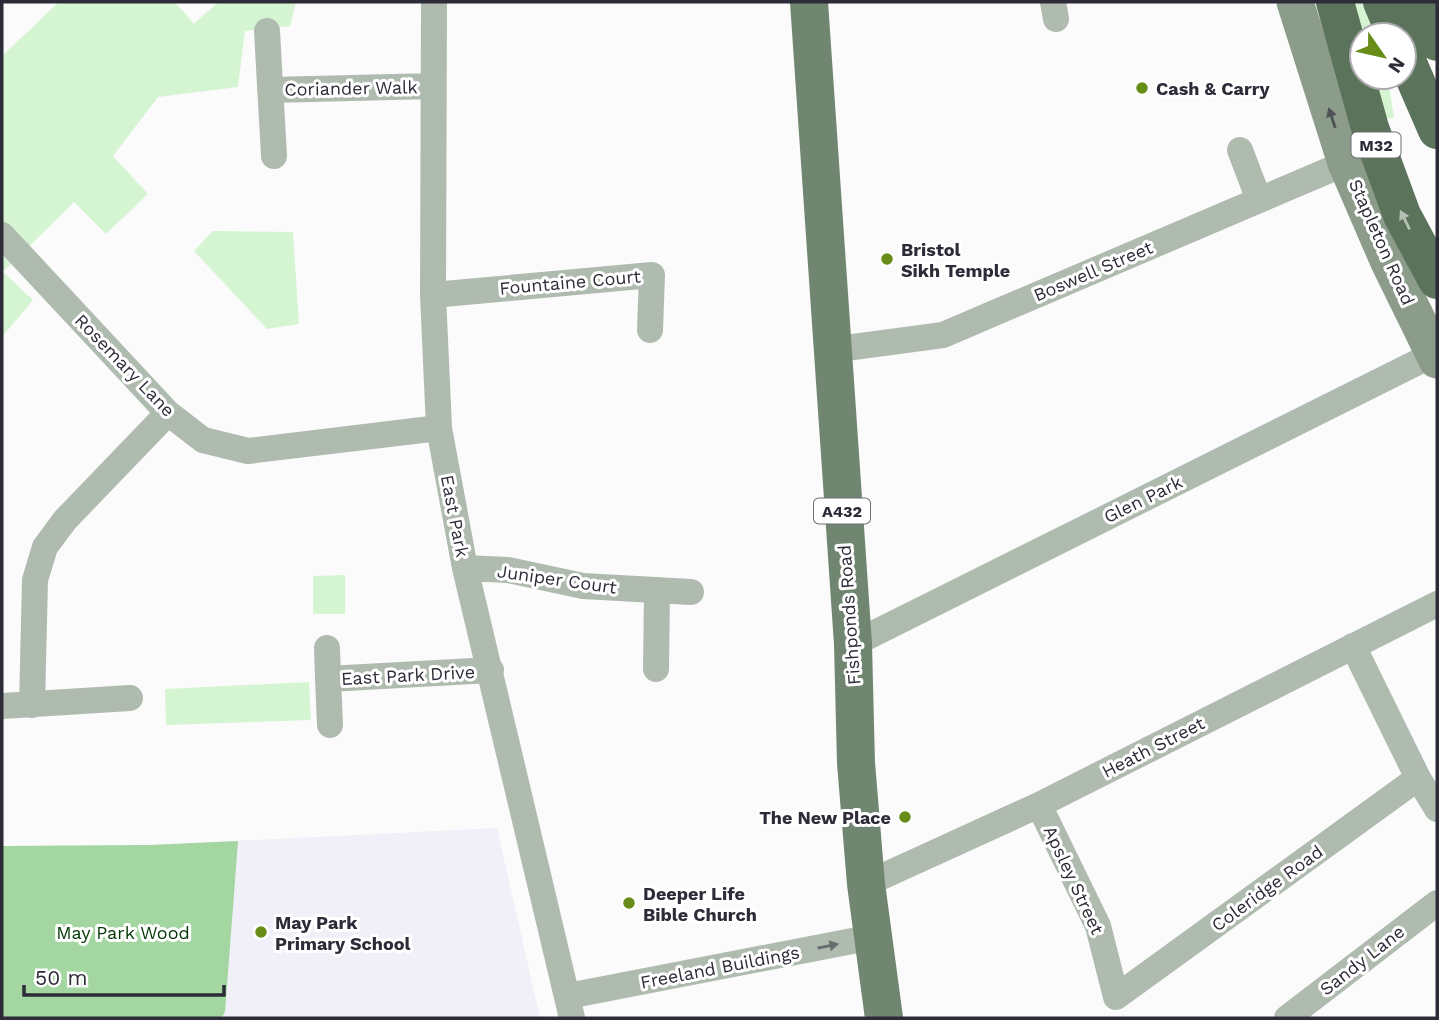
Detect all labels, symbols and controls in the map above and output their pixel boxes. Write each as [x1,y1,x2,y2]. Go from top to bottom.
north arrow [1348,21,1418,91]
text: N [1383,53,1410,77]
street label: Coriander Walk [284,76,418,100]
place label: Cash & Carry [1156,78,1271,99]
marker: Cash & Carry [1134,80,1150,96]
one-way arrow [1326,107,1337,128]
road number: M32 [1352,132,1400,158]
street label: Stapleton Road [1345,176,1419,308]
one-way arrow [1399,210,1411,230]
street label: Boswell Street [1030,236,1156,306]
place label: Bristol Sikh Temple [901,239,1010,281]
marker: Bristol Sikh Temple [879,251,895,267]
street label: Fountaine Court [499,265,642,299]
street label: Rosemary Lane [71,309,179,421]
street label: Glen Park [1100,471,1186,527]
street label: East Park [437,473,473,559]
road number: A432 [814,498,870,524]
street label: Fishponds Road [834,544,864,686]
street label: Juniper Court [496,560,619,598]
street label: East Park Drive [341,661,475,689]
street label: Heath Street [1098,712,1208,782]
place label: The New Place [759,807,891,828]
marker: The New Place [897,809,913,825]
street label: Apsley Street [1040,822,1108,938]
street label: Coleridge Road [1207,841,1327,935]
place label: Deeper Life Bible Church [643,883,757,925]
marker: Deeper Life Bible Church [621,895,637,911]
place label: May Park Primary School [275,912,411,954]
street label: Sandy Lane [1316,921,1408,999]
park label: May Park Wood [56,922,190,943]
marker: May Park Primary School [253,924,269,940]
one-way arrow [817,940,839,951]
street label: Freeland Buildings [639,941,801,993]
scale bar [24,954,224,998]
text: 50 m [35,965,87,990]

